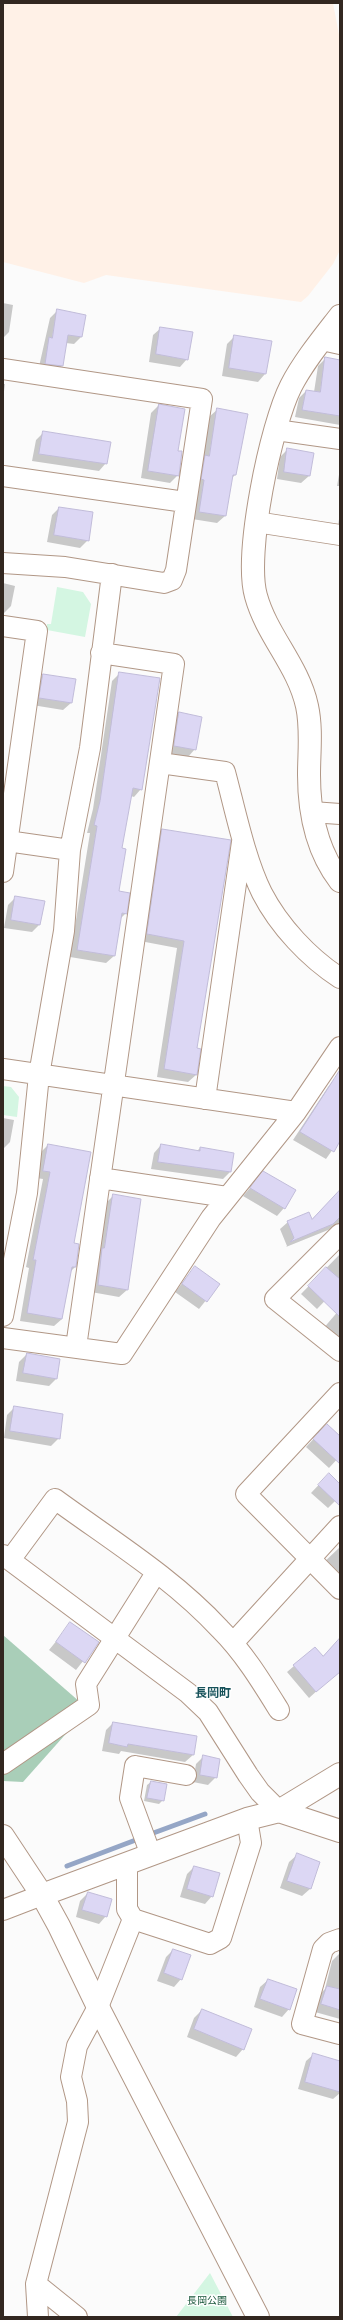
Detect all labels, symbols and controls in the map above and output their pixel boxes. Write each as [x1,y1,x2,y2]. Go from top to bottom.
district label: 長岡町 [195,1687,231,1701]
park label: 長岡公園 [187,2295,227,2307]

